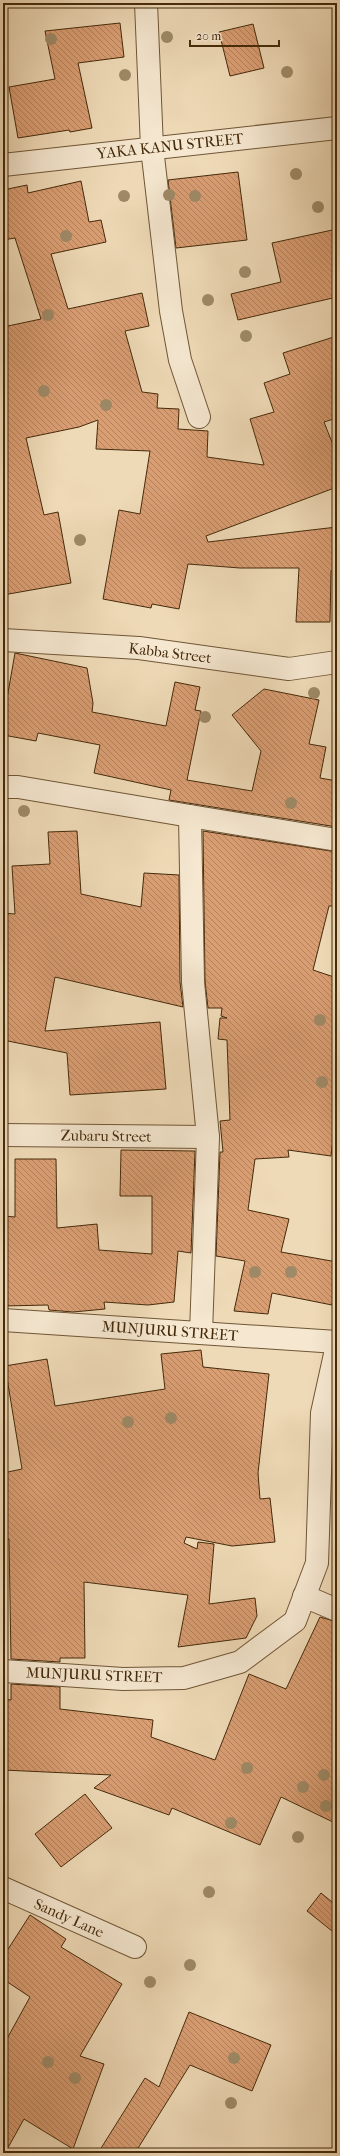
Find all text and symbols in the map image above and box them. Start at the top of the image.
scale bar [190,22,279,48]
text: 20 m [196,29,221,43]
street label: YAKA KANU STREET [95,129,245,163]
street label: Kabba Street [128,639,213,667]
street label: Zubaru Street [60,1126,152,1146]
street label: MUNJURU STREET [101,1317,240,1345]
street label: MUNJURU STREET [26,1664,163,1686]
street label: Sandy Lane [31,1895,107,1942]

